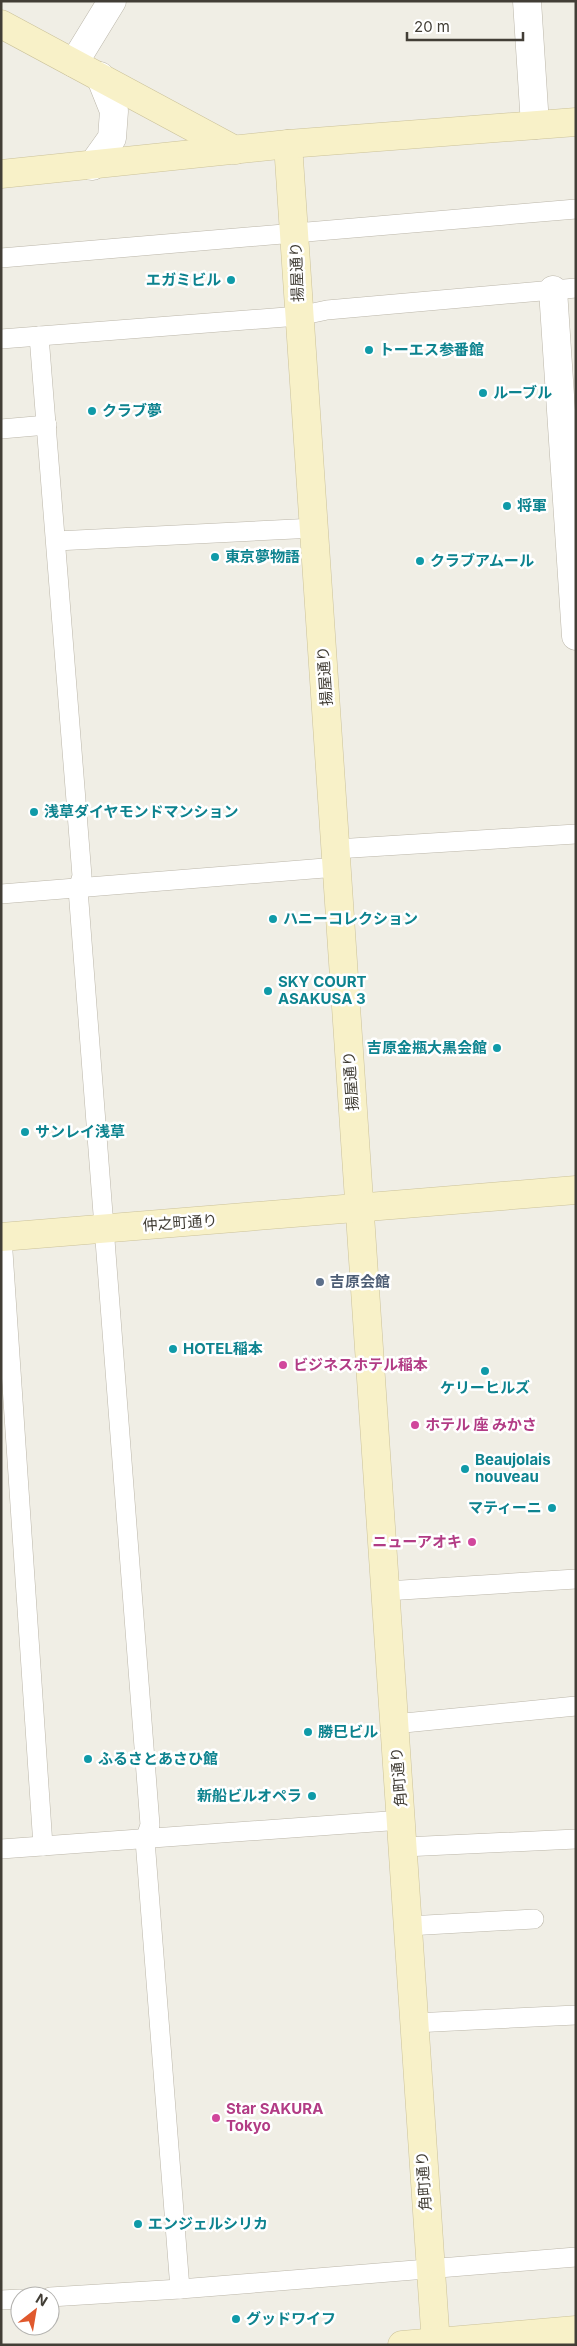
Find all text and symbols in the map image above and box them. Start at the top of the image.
scale bar [407,10,523,42]
text: 20 m [414,17,450,36]
street label: 揚屋通り [286,242,307,302]
place label: エガミビル [146,270,221,289]
marker: エガミビル [225,274,237,286]
place label: トーエス参番館 [379,340,484,359]
marker: トーエス参番館 [363,344,375,356]
place label: ルーブル [493,383,552,402]
marker: ルーブル [477,387,489,399]
place label: クラブ夢 [102,401,162,420]
marker: クラブ夢 [86,405,98,417]
place label: 将軍 [517,496,547,515]
marker: 将軍 [501,500,513,512]
place label: 東京夢物語 [225,547,300,566]
marker: 東京夢物語 [209,551,221,563]
place label: クラブアムール [430,551,534,570]
marker: クラブアムール [414,555,426,567]
street label: 揚屋通り [313,645,336,707]
place label: 浅草ダイヤモンドマンション [44,802,239,821]
marker: 浅草ダイヤモンドマンション [28,806,40,818]
place label: ハニーコレクション [283,909,418,928]
marker: ハニーコレクション [267,913,279,925]
place label: SKY COURT ASAKUSA 3 [278,972,367,1008]
marker: SKY COURT ASAKUSA 3 [262,985,274,997]
place label: 吉原金瓶大黒会館 [367,1038,487,1057]
marker: 吉原金瓶大黒会館 [491,1042,503,1054]
street label: 揚屋通り [339,1050,362,1112]
place label: サンレイ浅草 [35,1122,125,1141]
marker: サンレイ浅草 [19,1126,31,1138]
street label: 仲之町通り [142,1210,218,1235]
place label: 吉原会館 [330,1272,390,1291]
marker: 吉原会館 [314,1276,326,1288]
place label: HOTEL稲本 [183,1339,263,1358]
marker: HOTEL稲本 [167,1343,179,1355]
place label: ビジネスホテル稲本 [293,1355,428,1374]
marker: ビジネスホテル稲本 [277,1359,289,1371]
marker: ケリーヒルズ [479,1365,491,1377]
place label: ケリーヒルズ [440,1378,530,1397]
place label: ホテル 座 みかさ [425,1415,537,1434]
marker: ホテル 座 みかさ [409,1419,421,1431]
place label: Beaujolais nouveau [475,1450,551,1486]
marker: Beaujolais nouveau [459,1463,471,1475]
place label: マティーニ [468,1498,542,1517]
marker: マティーニ [546,1502,558,1514]
place label: ニューアオキ [373,1532,462,1551]
marker: ニューアオキ [466,1536,478,1548]
place label: 勝巳ビル [318,1722,378,1741]
marker: 勝巳ビル [302,1726,314,1738]
street label: 角町通り [386,1746,411,1808]
place label: ふるさとあさひ館 [98,1749,218,1768]
marker: ふるさとあさひ館 [82,1753,94,1765]
place label: 新船ビルオペラ [197,1786,302,1805]
marker: 新船ビルオペラ [306,1790,318,1802]
place label: Star SAKURA Tokyo [226,2099,323,2135]
marker: Star SAKURA Tokyo [210,2112,222,2124]
street label: 角町通り [412,2150,435,2212]
place label: エンジェルシリカ [148,2214,268,2233]
marker: エンジェルシリカ [132,2218,144,2230]
north arrow [10,2286,60,2336]
text: N [33,2289,51,2309]
place label: グッドワイフ [246,2309,336,2328]
marker: グッドワイフ [230,2313,242,2325]

